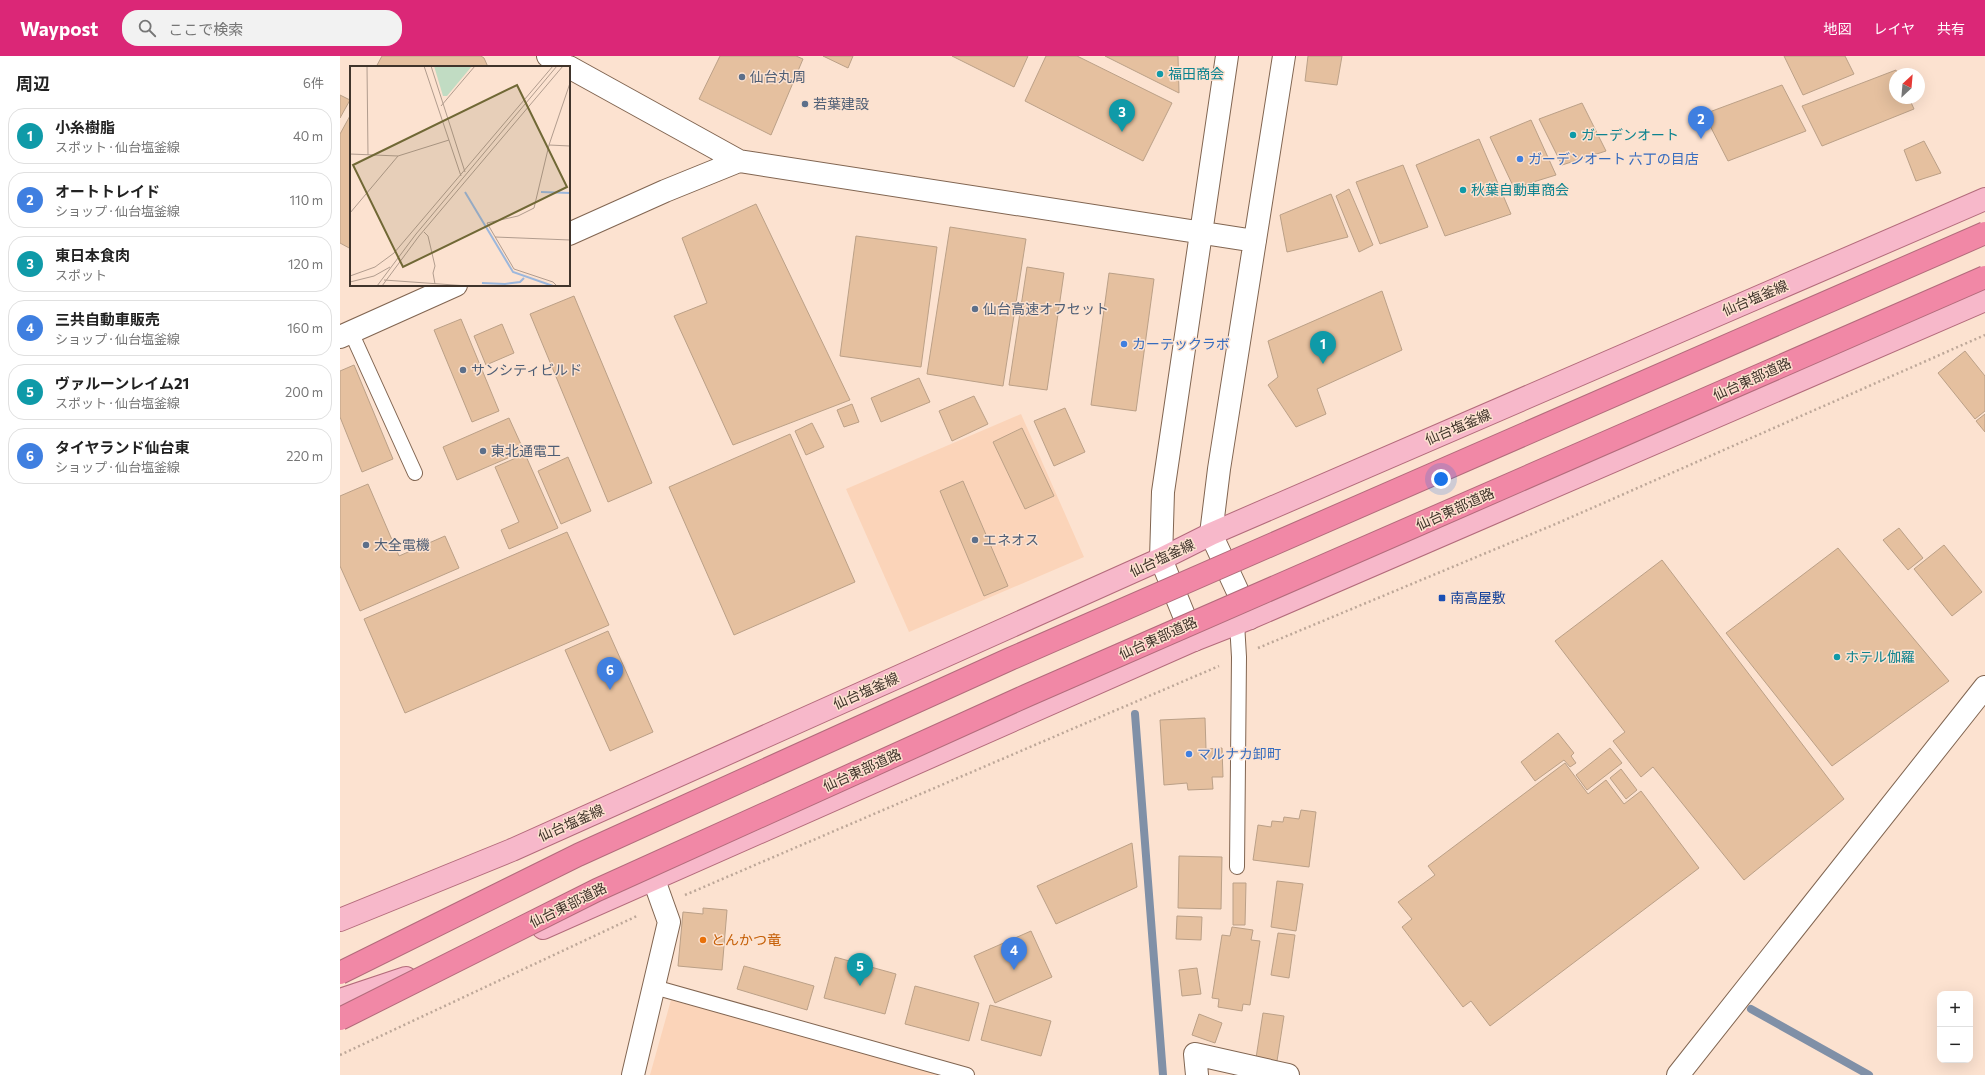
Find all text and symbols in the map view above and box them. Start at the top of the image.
search box [122,10,402,46]
text: Waypost [20,17,98,40]
icon: search [136,17,158,39]
text: ここで検索 [168,20,243,38]
text: 地図 [1823,20,1851,37]
text: レイヤ [1873,20,1915,37]
text: 共有 [1937,20,1965,37]
place label: 福田商会 [1168,65,1224,82]
inset map [350,66,570,286]
place label: 仙台丸周 [750,68,806,85]
north arrow [1889,68,1925,104]
marker: 福田商会 [1155,69,1165,79]
marker: 仙台丸周 [737,72,747,82]
text: 周辺 [16,73,50,94]
text: 6件 [303,75,324,91]
place label: 若葉建設 [813,95,869,112]
marker: 若葉建設 [800,99,810,109]
pin: 3 [1109,99,1135,132]
pin: 2 [1688,106,1714,139]
text: 小糸樹脂 [55,118,115,136]
place label: ガーデンオート [1581,126,1679,143]
text: 1 [27,128,33,144]
text: 40 m [293,128,323,144]
marker: ガーデンオート [1568,130,1578,140]
text: スポット · 仙台塩釜線 [55,139,180,155]
place label: ガーデンオート 六丁の目店 [1528,150,1699,167]
marker: ガーデンオート 六丁の目店 [1515,154,1525,164]
place label: 秋葉自動車商会 [1471,181,1569,198]
text: オートトレイド [55,182,160,200]
marker: 秋葉自動車商会 [1458,185,1468,195]
text: 2 [26,192,34,208]
text: 110 m [290,192,323,208]
text: ショップ · 仙台塩釜線 [55,203,180,219]
text: 東日本食肉 [55,246,130,264]
text: 3 [26,256,34,272]
text: 120 m [288,256,323,272]
text: スポット [55,267,107,283]
street label: 仙台塩釜線 [1719,276,1790,319]
place label: 仙台高速オフセット [983,300,1109,317]
marker: 仙台高速オフセット [970,304,980,314]
text: 三共自動車販売 [55,310,160,328]
text: 4 [26,320,34,336]
text: 160 m [287,320,323,336]
text: ショップ · 仙台塩釜線 [55,331,180,347]
pin: 1 [1310,331,1336,364]
place label: カーテックラボ [1132,335,1230,352]
marker: カーテックラボ [1119,339,1129,349]
street label: 仙台東部道路 [1710,354,1794,403]
place label: サンシティビルド [471,361,582,378]
marker: サンシティビルド [458,365,468,375]
text: ヴァルーンレイム21 [55,374,189,392]
text: 5 [26,384,34,400]
text: 200 m [285,384,323,400]
text: スポット · 仙台塩釜線 [55,395,180,411]
street label: 仙台塩釜線 [1422,405,1493,448]
text: タイヤランド仙台東 [55,438,190,456]
place label: 東北通電工 [491,442,561,459]
marker: 東北通電工 [478,446,488,456]
text: 6 [26,448,34,464]
text: 220 m [286,448,323,464]
text: ショップ · 仙台塩釜線 [55,459,180,475]
your location [1431,469,1451,489]
street label: 仙台東部道路 [1413,484,1497,533]
place label: エネオス [983,531,1039,548]
marker: エネオス [970,535,980,545]
street label: 仙台塩釜線 [1126,535,1197,580]
place label: 大全電機 [374,536,430,553]
marker: 大全電機 [361,540,371,550]
place label: 南高屋敷 [1450,589,1506,606]
marker: 南高屋敷 [1437,593,1447,603]
street label: 仙台東部道路 [1116,613,1200,662]
place label: ホテル伽羅 [1845,648,1915,665]
marker: ホテル伽羅 [1832,652,1842,662]
pin: 6 [597,657,623,690]
street label: 仙台塩釜線 [830,669,901,713]
street label: 仙台東部道路 [820,745,904,794]
place label: マルナカ卸町 [1197,745,1281,762]
marker: マルナカ卸町 [1184,749,1194,759]
street label: 仙台塩釜線 [535,801,606,845]
street label: 仙台東部道路 [526,878,609,931]
place label: とんかつ竜 [711,931,781,948]
marker: とんかつ竜 [698,935,708,945]
pin: 4 [1001,937,1027,970]
pin: 5 [847,953,873,986]
map controls [1937,991,1973,1063]
button: + [1937,991,1973,1027]
button: − [1937,1027,1973,1063]

